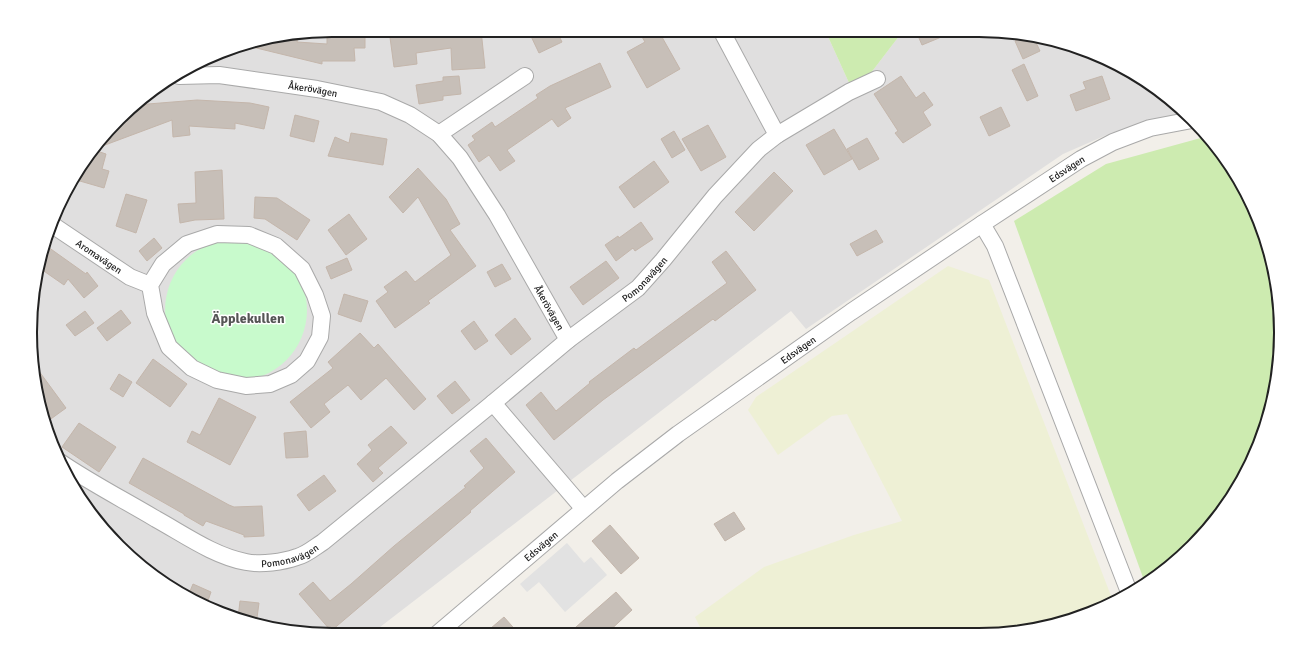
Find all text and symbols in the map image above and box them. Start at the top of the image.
street label: Åkerövägen [287,80,339,100]
street label: Edsvägen [1047,153,1087,185]
street label: Aromavägen [73,237,124,277]
street label: Pomonavägen [620,254,670,305]
street label: Åkerövägen [531,283,566,333]
district label: Äpplekullen [211,310,285,327]
street label: Edsvägen [778,334,819,367]
street label: Edsvägen [522,529,561,564]
street label: Pomonavägen [261,542,321,570]

